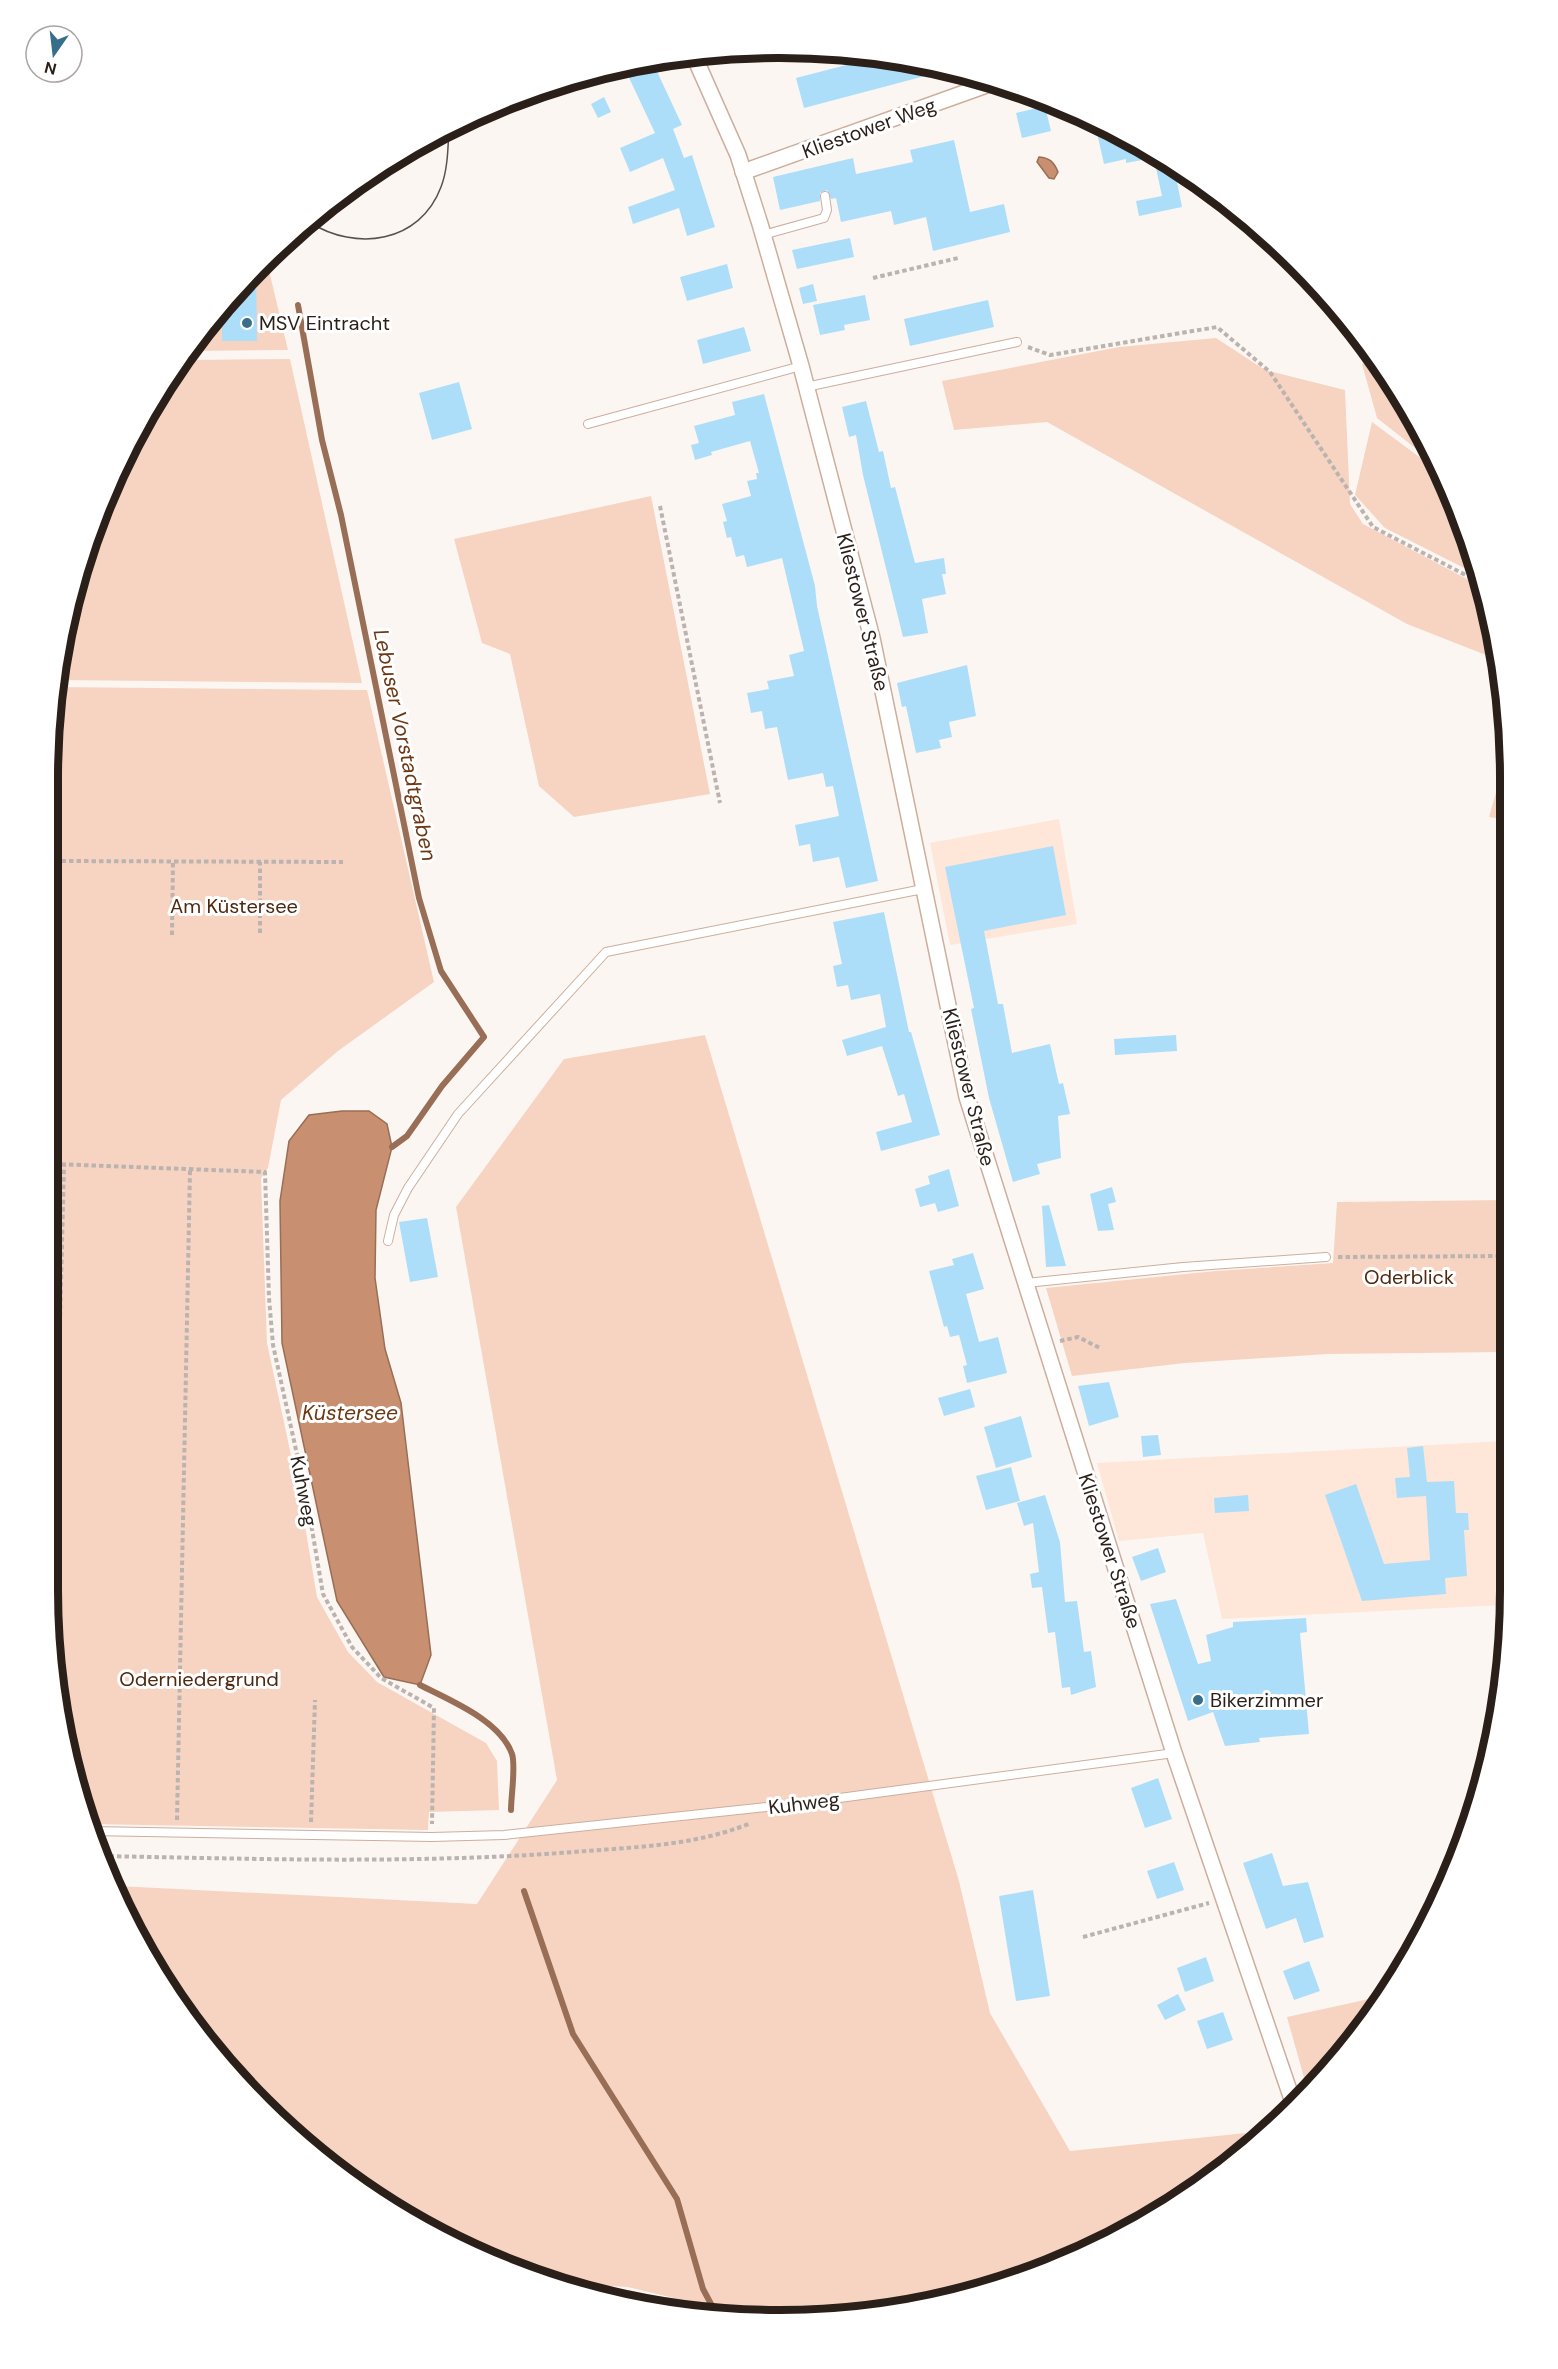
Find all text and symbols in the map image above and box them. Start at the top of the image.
north arrow [24,24,84,84]
text: N [42,56,59,80]
street label: Kliestower Weg [798,92,940,164]
place label: MSV Eintracht [259,310,390,336]
marker: MSV Eintracht [240,316,254,330]
street label: Kliestower Straße [831,530,895,694]
water label: Lebuser Vorstadtgraben [367,627,443,863]
park label: Am Küstersee [170,893,298,919]
street label: Kliestower Straße [937,1005,1001,1169]
park label: Oderblick [1364,1264,1454,1290]
water label: Küstersee [302,1399,398,1427]
street label: Kuhweg [284,1453,324,1529]
street label: Kliestower Straße [1073,1470,1147,1632]
park label: Oderniedergrund [119,1666,279,1692]
place label: Bikerzimmer [1210,1687,1323,1713]
marker: Bikerzimmer [1191,1693,1205,1707]
street label: Kuhweg [767,1786,841,1820]

